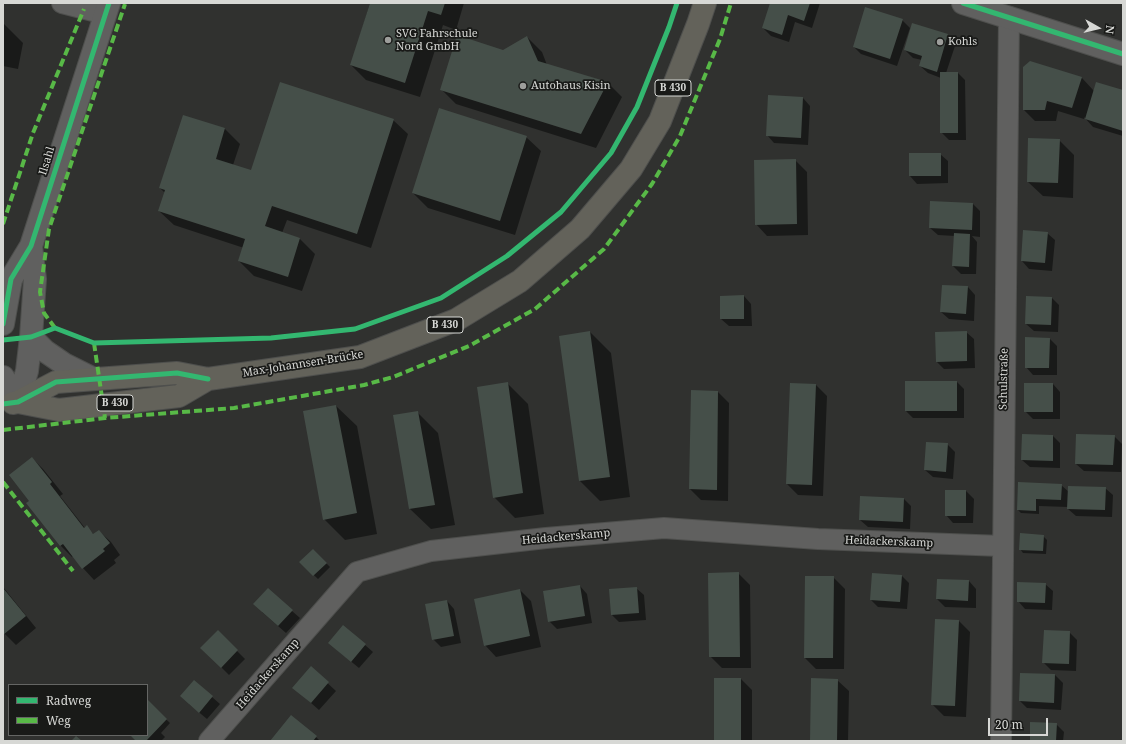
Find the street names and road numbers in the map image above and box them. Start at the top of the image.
road number: B 430 [655,80,691,96]
street label: Ilsahl [36,145,58,177]
road number: B 430 [427,317,463,333]
street label: Max-Johannsen-Brücke [242,348,364,380]
street label: Schulstraße [997,348,1011,410]
road number: B 430 [97,395,133,411]
street label: Heidackerskamp [521,527,611,547]
street label: Heidackerskamp [845,534,933,550]
street label: Heidackerskamp [234,636,302,712]

